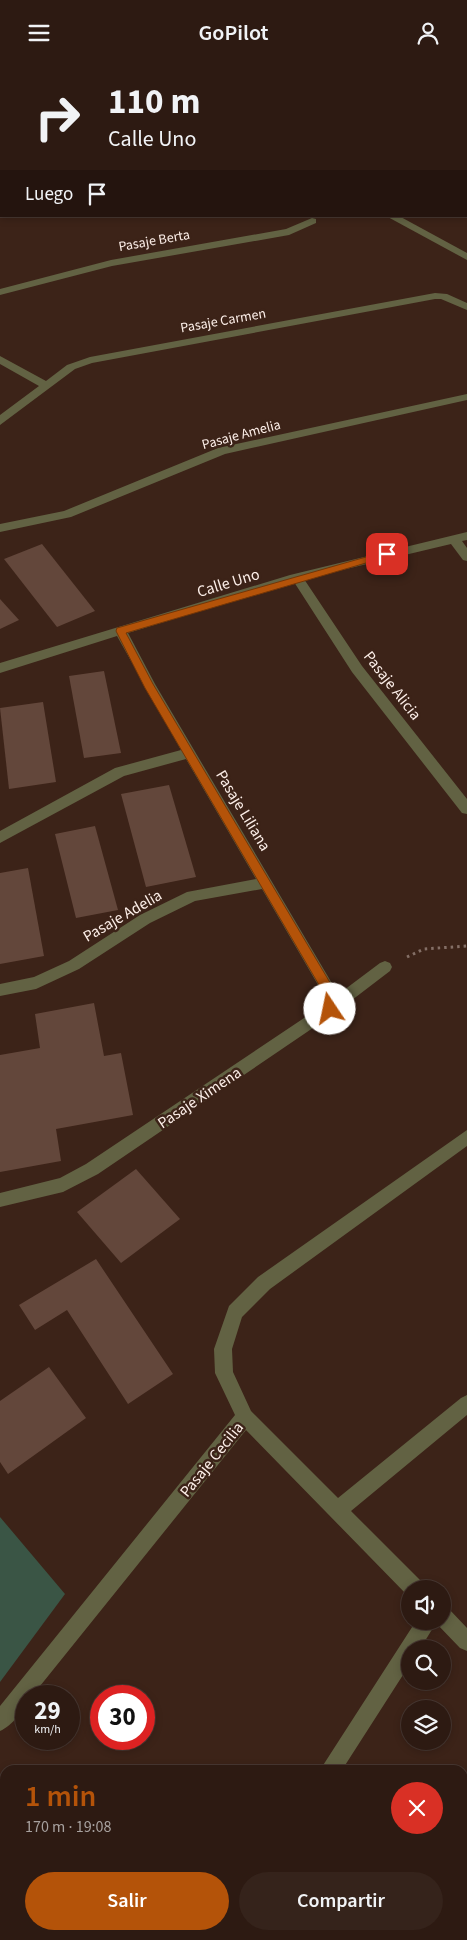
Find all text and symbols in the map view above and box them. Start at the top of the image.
text: GoPilot [199,17,268,49]
icon: menu [25,19,53,47]
icon: person [414,19,442,47]
text: 110 m [108,77,200,127]
icon: right [25,85,90,150]
text: Calle Uno [108,123,196,155]
icon: arrive [83,180,111,208]
text: Luego [25,181,73,208]
street label: Pasaje Berta [117,225,191,257]
street label: Pasaje Carmen [179,304,268,338]
street label: Pasaje Amelia [200,415,283,455]
pin [366,533,408,575]
icon: arrive [373,540,401,568]
street label: Calle Uno [194,563,262,603]
street label: Pasaje Alicia [358,646,426,725]
street label: Pasaje Liliana [210,766,276,855]
street label: Pasaje Adelia [79,884,166,947]
position arrow [303,982,355,1034]
street label: Pasaje Ximena [153,1062,246,1134]
street label: Pasaje Cecilia [175,1417,249,1502]
map controls [401,1580,451,1750]
button: sound [401,1580,451,1630]
button: search [401,1640,451,1690]
speed limit sign: 30 [90,1685,155,1750]
text: 29 [34,1693,61,1729]
button: layers [401,1700,451,1750]
text: km/h [34,1721,61,1738]
text: 1 min [25,1775,96,1818]
button: close [391,1782,443,1834]
text: 170 m · 19:08 [25,1816,112,1838]
button: Salir [25,1872,229,1930]
button: Compartir [239,1872,443,1930]

